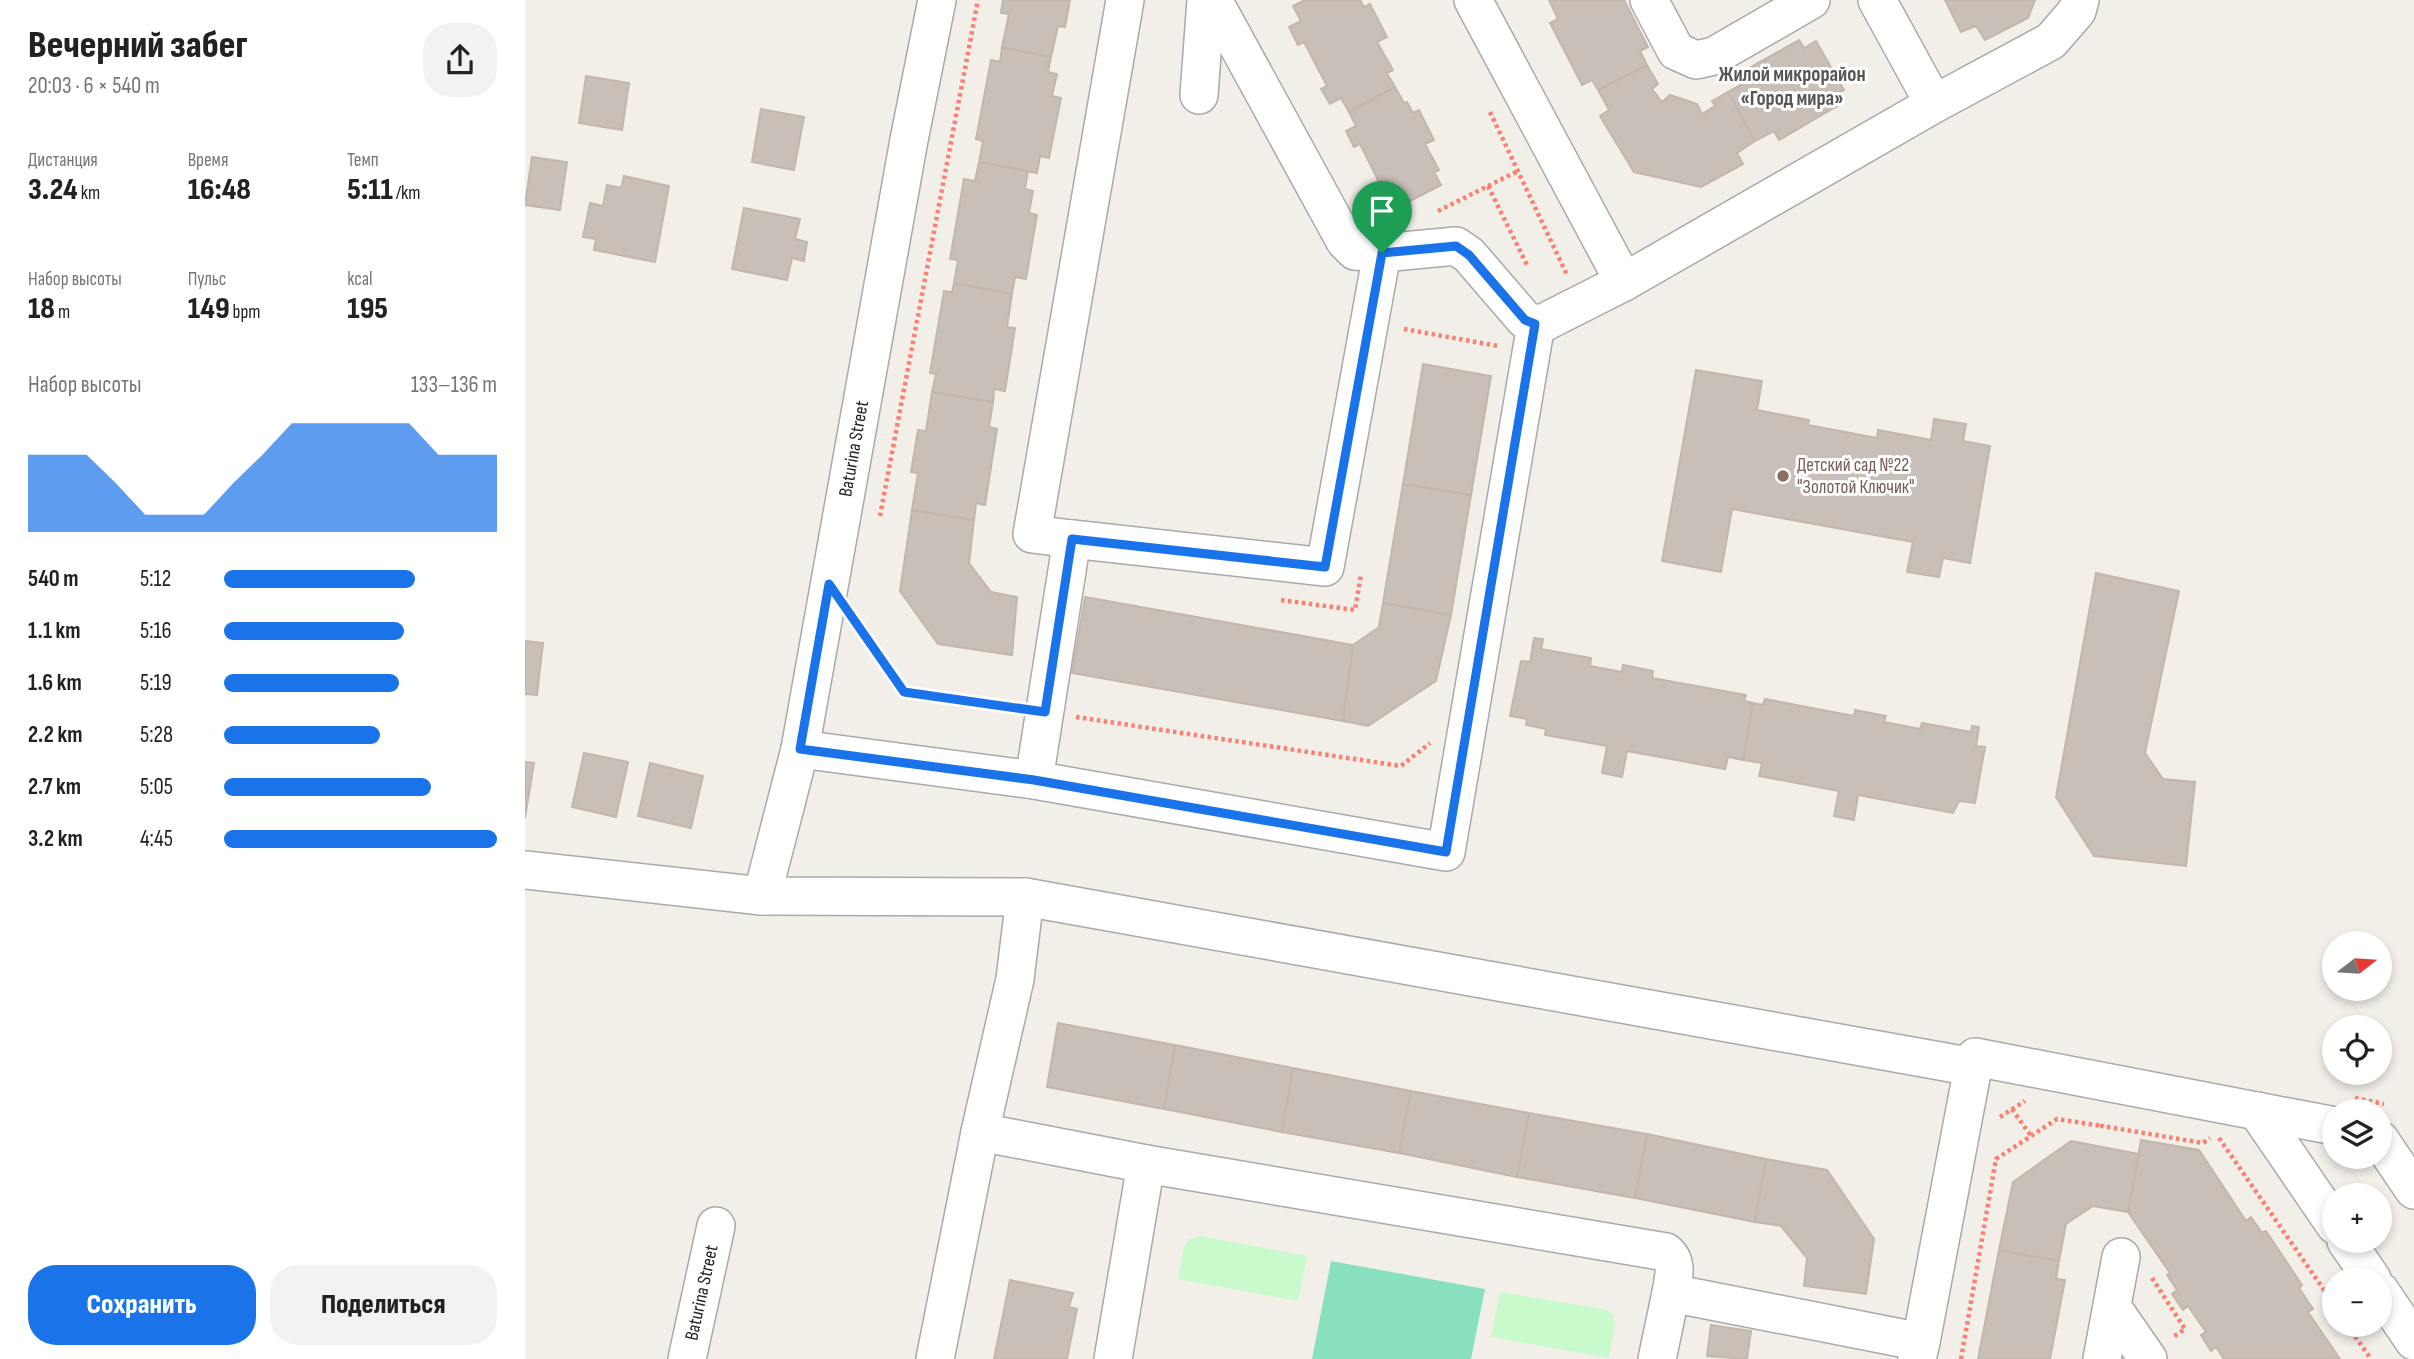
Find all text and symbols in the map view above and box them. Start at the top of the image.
text: Вечерний забег [28,23,247,68]
button: share [423,23,497,97]
district label: Жилой микрорайон «Город мира» [1718,62,1866,111]
text: 20:03 · 6 × 540 m [28,72,160,100]
text: Дистанция [28,149,98,172]
text: Время [188,149,228,172]
text: Темп [347,149,379,172]
text: 3.24 [28,172,78,208]
text: 16:48 [188,172,251,208]
text: 5:11 [347,172,393,208]
pin [1352,181,1412,253]
text: km [78,182,100,205]
text: /km [393,182,421,205]
icon: arrive [1363,192,1401,230]
text: Набор высоты [28,268,122,291]
text: Пульс [188,268,226,291]
text: kcal [347,268,372,291]
text: 18 [28,291,55,327]
text: 149 [188,291,230,327]
text: 195 [347,291,388,327]
text: m [55,301,70,324]
text: bpm [230,301,261,324]
text: Набор высоты [28,371,141,399]
text: 133–136 m [411,371,497,399]
street label: Baturina Street [834,399,874,498]
place label: Детский сад №22 "Золотой Ключик" [1797,454,1915,499]
marker: Детский сад №22 "Золотой Ключик" [1775,468,1791,484]
text: 540 m [28,565,79,593]
text: 5:12 [140,565,171,593]
text: 1.1 km [28,617,81,645]
text: 5:16 [140,617,172,645]
text: 1.6 km [28,669,82,697]
text: 5:19 [140,669,172,697]
text: 2.2 km [28,721,82,749]
text: 5:28 [140,721,173,749]
text: 2.7 km [28,773,81,801]
text: 5:05 [140,773,173,801]
text: 3.2 km [28,825,83,853]
text: 4:45 [140,825,173,853]
north arrow [2322,931,2392,1001]
map controls [2322,931,2392,1337]
button: locate [2322,1015,2392,1085]
button: layers [2322,1099,2392,1169]
button: + [2322,1183,2392,1253]
street label: Baturina Street [680,1242,723,1343]
button: Сохранить [28,1265,256,1345]
button: Поделиться [270,1265,497,1345]
button: − [2322,1267,2392,1337]

